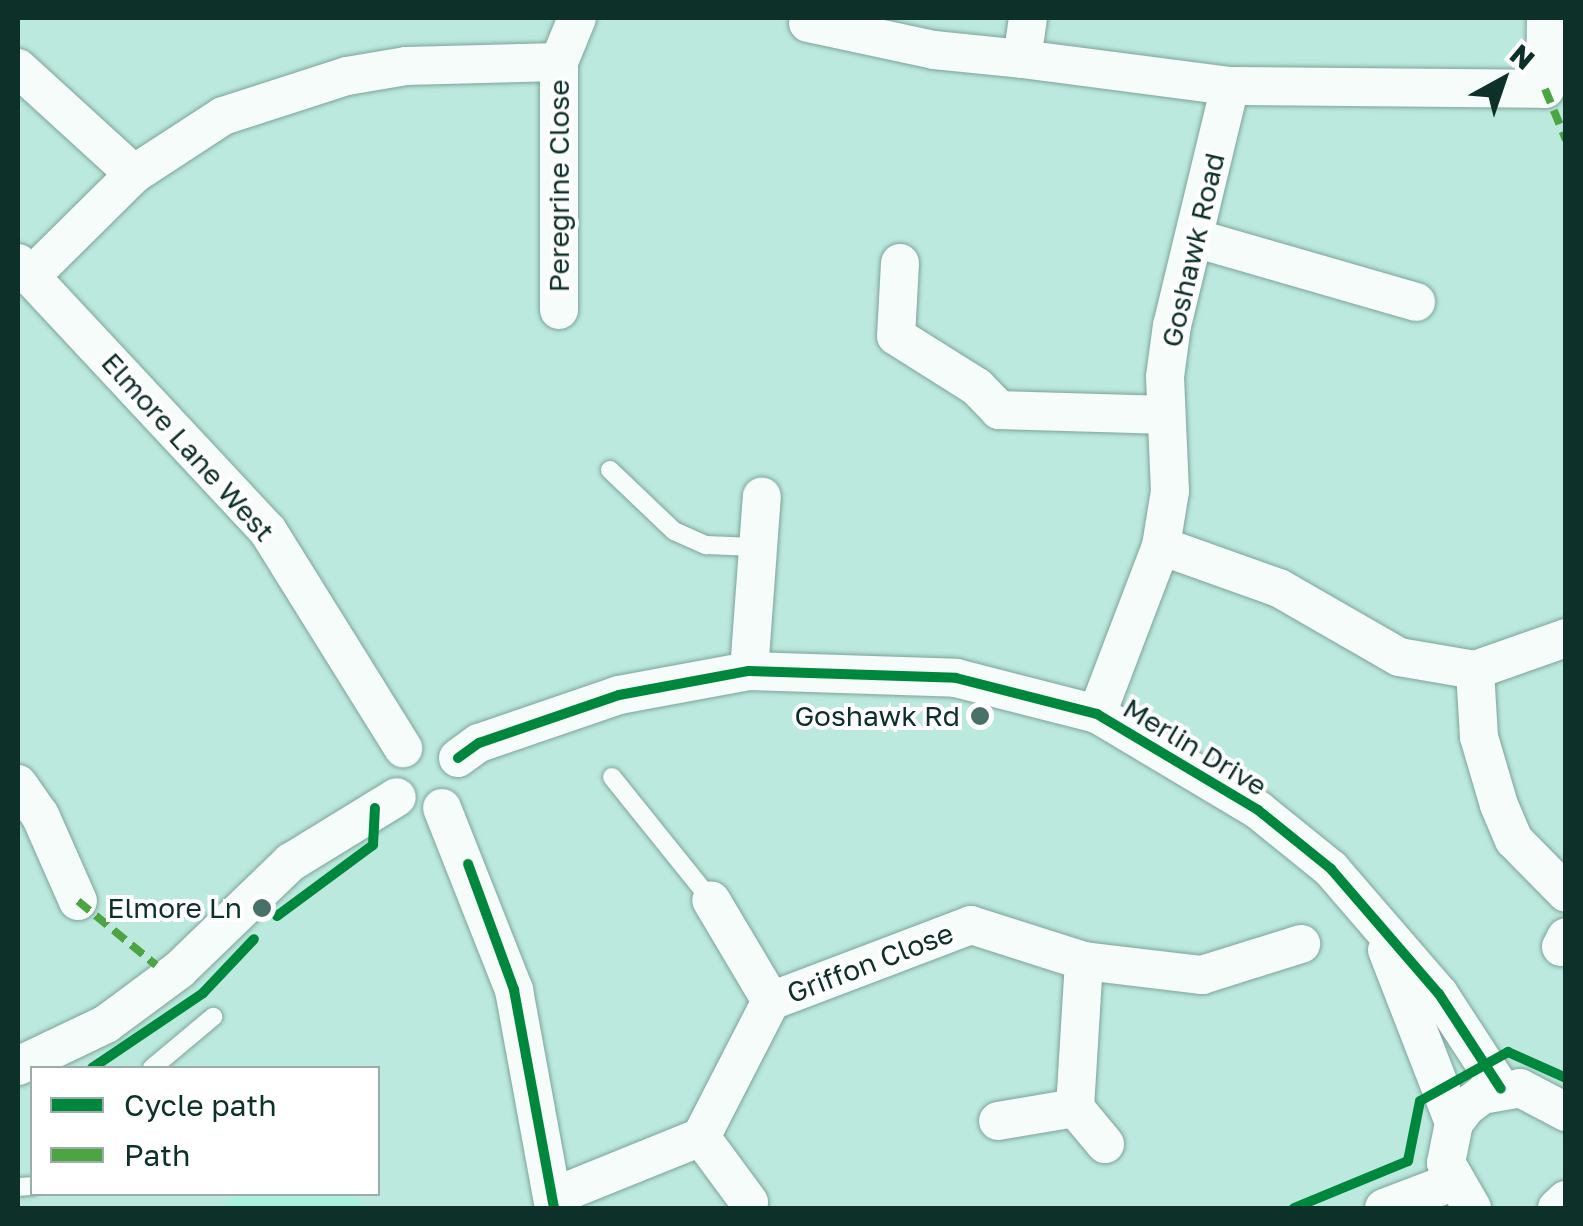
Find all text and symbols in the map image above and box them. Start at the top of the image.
north arrow [1453,30,1553,130]
text: N [1504,37,1541,76]
street label: Peregrine Close [542,80,576,292]
street label: Goshawk Road [1154,150,1232,350]
street label: Elmore Lane West [95,346,281,548]
street label: Merlin Drive [1117,691,1273,803]
place label: Goshawk Rd [794,699,960,733]
marker: Goshawk Rd [969,705,991,727]
place label: Elmore Ln [107,891,242,925]
marker: Elmore Ln [251,897,273,919]
street label: Griffon Close [782,916,958,1010]
legend [30,1066,380,1196]
text: Cycle path [124,1087,277,1123]
text: Path [124,1137,190,1173]

